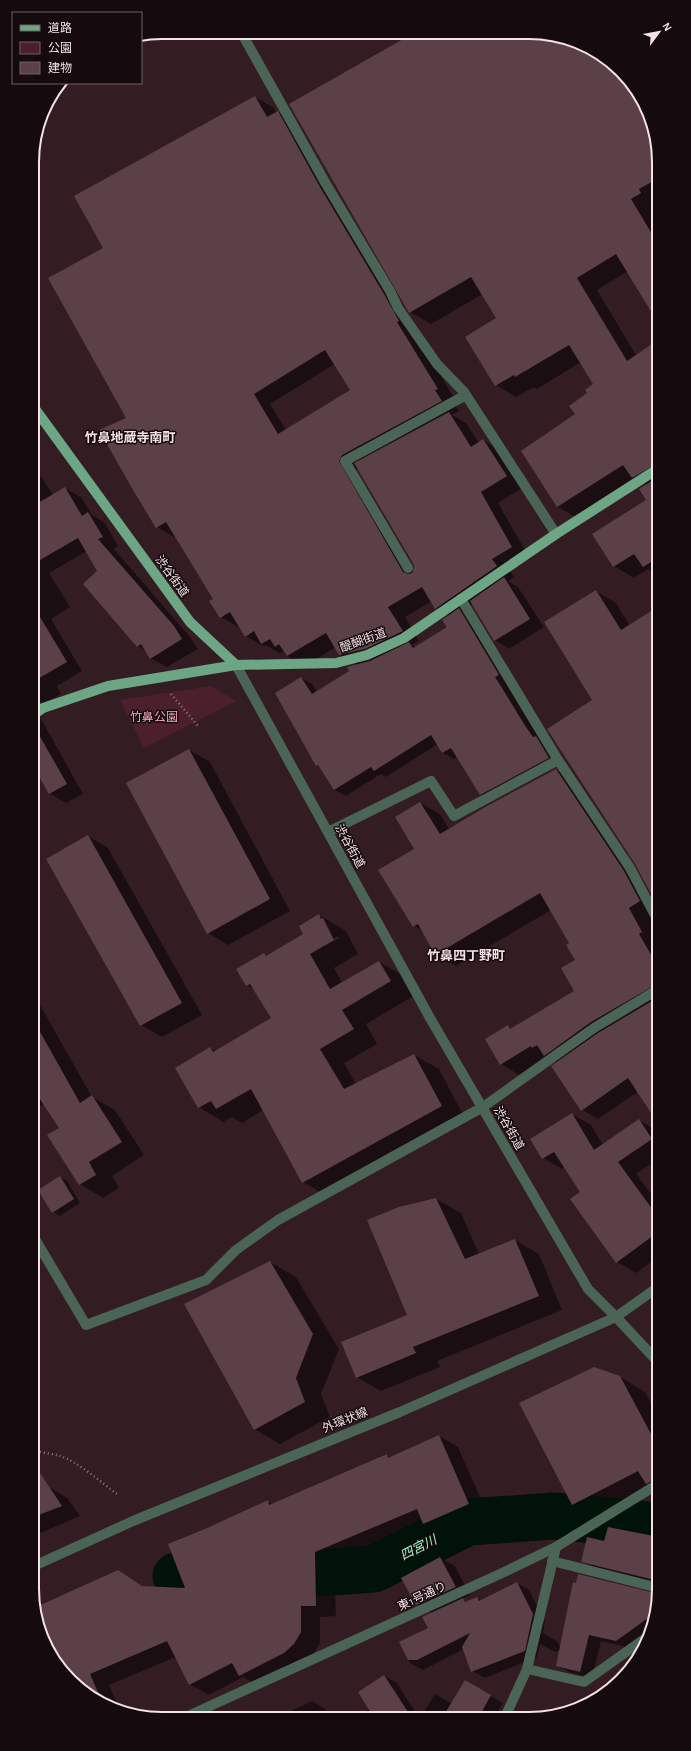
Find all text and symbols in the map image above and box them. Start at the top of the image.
legend [12,12,142,84]
north arrow [639,12,679,52]
text: 道路 [48,21,72,34]
text: N [660,21,674,33]
text: 公園 [48,42,72,54]
text: 建物 [48,61,72,74]
district label: 竹鼻地蔵寺南町 [84,430,176,445]
street label: 渋谷街道 [153,552,192,599]
street label: 醍醐街道 [338,625,388,654]
park label: 竹鼻公園 [130,710,178,723]
street label: 渋谷街道 [333,822,368,870]
district label: 竹鼻四丁野町 [427,948,505,963]
street label: 渋谷街道 [492,1104,527,1152]
street label: 外環状線 [320,1405,370,1435]
water label: 四宮川 [398,1532,441,1563]
street label: 東1号通り [395,1579,448,1612]

